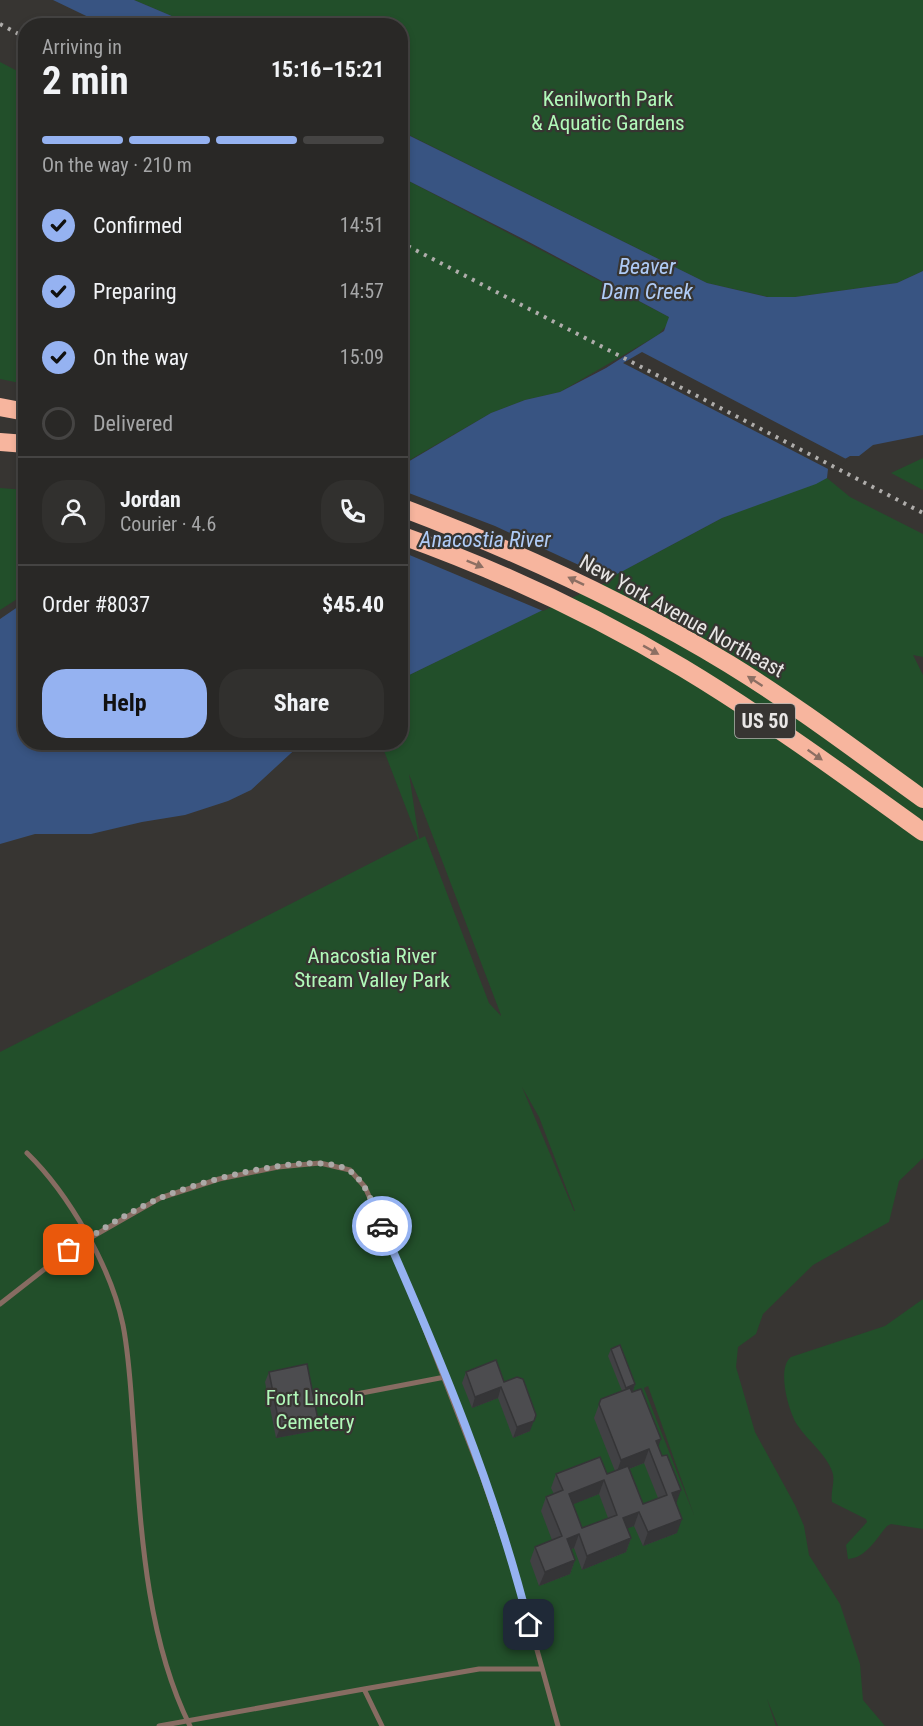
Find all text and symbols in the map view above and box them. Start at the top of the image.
text: Arriving in [42,35,122,59]
text: 15:16–15:21 [271,57,384,82]
text: 2 min [42,58,129,104]
park label: Kenilworth Park & Aquatic Gardens [531,87,685,135]
text: On the way · 210 m [42,153,192,177]
icon: check [42,209,75,242]
text: Confirmed [93,213,182,238]
text: 14:51 [340,213,384,237]
water label: Beaver Dam Creek [601,254,693,304]
icon: check [42,275,75,308]
text: Preparing [93,279,177,304]
text: 14:57 [340,279,384,303]
icon: check [42,341,75,374]
text: On the way [93,345,188,370]
text: 15:09 [340,345,384,369]
text: Delivered [93,411,173,436]
button: person [42,480,105,543]
button: phone [321,480,384,543]
text: Jordan [120,487,181,512]
text: Courier · 4.6 [120,512,216,536]
water label: Anacostia River [418,527,551,552]
street label: New York Avenue Northeast [575,550,789,682]
one-way arrow [466,559,484,569]
one-way arrow [567,576,584,586]
text: Order #8037 [42,592,150,617]
text: $45.40 [322,592,384,617]
one-way arrow [643,645,660,655]
button: Help [42,669,207,738]
button: Share [219,669,384,738]
one-way arrow [747,676,763,687]
road number: US 50 [735,704,795,738]
one-way arrow [807,749,823,761]
park label: Anacostia River Stream Valley Park [294,944,450,992]
courier [352,1196,412,1256]
icon: car [366,1210,399,1243]
pin [43,1224,94,1275]
icon: bag [52,1233,85,1266]
park label: Fort Lincoln Cemetery [266,1386,364,1434]
pin [503,1599,554,1650]
icon: home [512,1608,545,1641]

